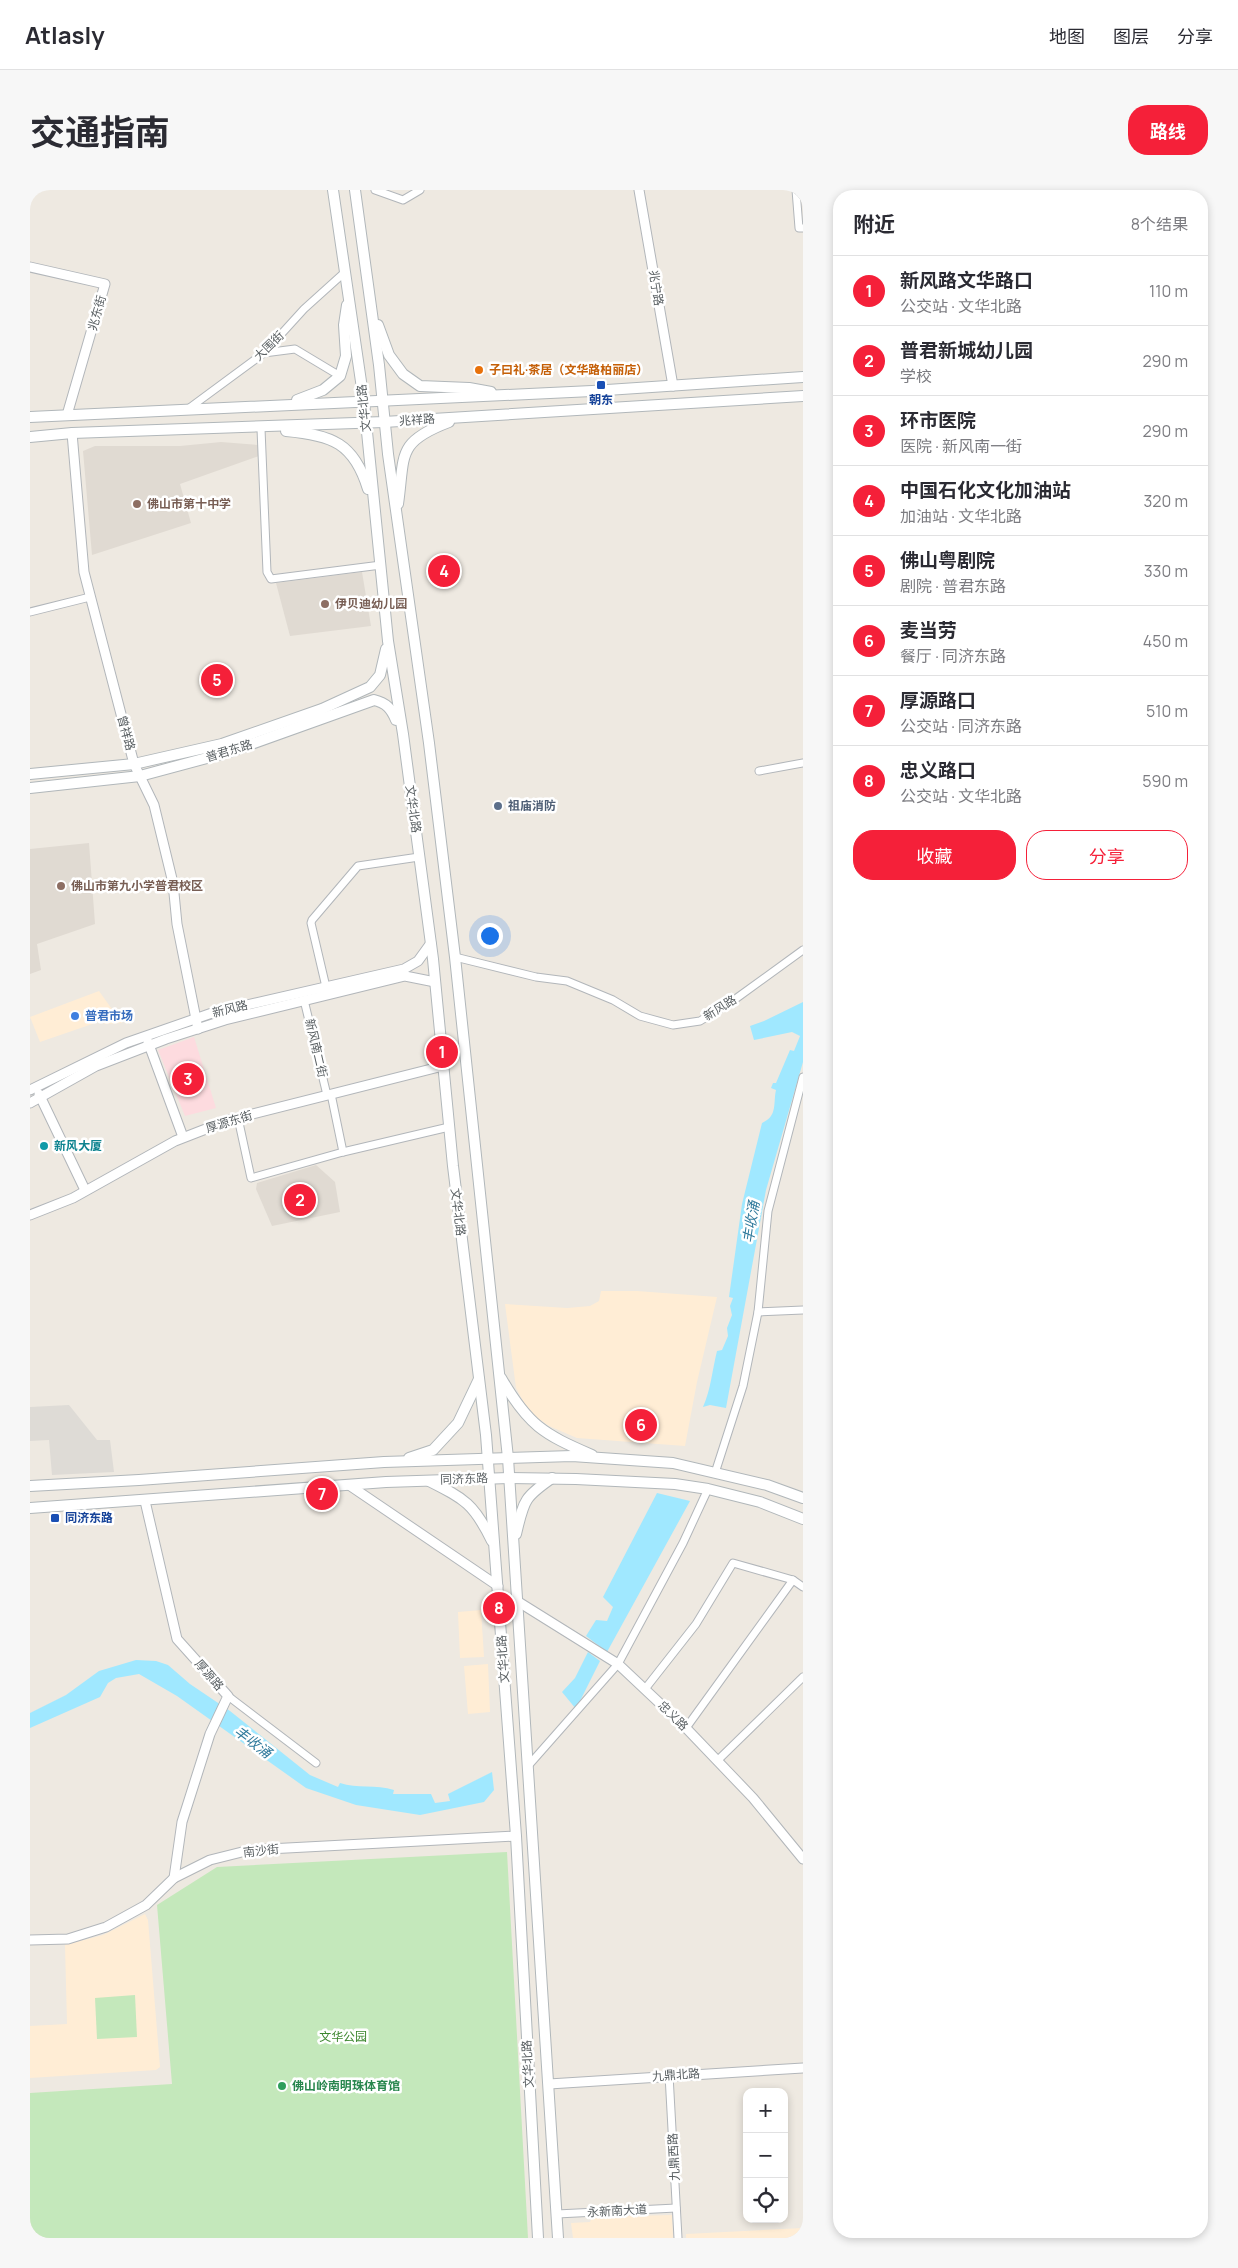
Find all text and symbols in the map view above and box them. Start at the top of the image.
text: Atlasly [25,18,105,51]
text: 地图 [1049,24,1085,48]
text: 图层 [1113,24,1149,48]
text: 分享 [1177,24,1213,48]
button: 路线 [1128,105,1208,155]
text: 交通指南 [30,108,170,156]
text: 附近 [853,210,895,238]
text: 8个结果 [1131,213,1188,235]
text: 新风路文华路口 [900,267,1033,293]
street label: 兆宁路 [645,269,668,307]
text: 1 [865,280,873,302]
text: 110 m [1149,280,1188,302]
street label: 兆东街 [83,293,110,333]
text: 公交站 · 文华北路 [900,295,1022,317]
street label: 大围街 [250,327,288,364]
text: 普君新城幼儿园 [900,337,1033,363]
text: 2 [864,350,874,372]
text: 290 m [1142,350,1188,372]
place label: 子曰礼·茶居（文华路柏丽店） [489,361,648,378]
marker: 子曰礼·茶居（文华路柏丽店） [473,364,485,376]
text: 学校 [900,365,932,387]
marker: 朝东 [595,379,607,391]
street label: 文华北路 [353,383,374,433]
place label: 朝东 [589,391,613,408]
text: 环市医院 [900,407,976,433]
street label: 兆祥路 [398,410,436,429]
text: 3 [864,420,874,442]
text: 290 m [1142,420,1188,442]
text: 医院 · 新风南一街 [900,435,1022,457]
text: 中国石化文化加油站 [900,477,1071,503]
text: 4 [864,490,874,512]
text: 320 m [1144,490,1188,512]
place label: 佛山市第十中学 [147,495,231,512]
marker: 佛山市第十中学 [131,498,143,510]
text: 加油站 · 文华北路 [900,505,1022,527]
text: 佛山粤剧院 [900,547,995,573]
pin: 4 [428,552,460,590]
text: 5 [864,560,874,582]
text: 330 m [1144,560,1188,582]
text: 剧院 · 普君东路 [900,575,1006,597]
place label: 伊贝迪幼儿园 [335,595,407,612]
marker: 伊贝迪幼儿园 [319,598,331,610]
text: 麦当劳 [900,617,957,643]
text: 6 [864,630,874,652]
text: 450 m [1143,630,1188,652]
text: 餐厅 · 同济东路 [900,645,1006,667]
pin: 5 [201,661,233,699]
text: 厚源路口 [900,687,976,713]
text: 7 [865,700,873,722]
text: 510 m [1146,700,1188,722]
street label: 曾祥路 [114,713,139,752]
text: 公交站 · 同济东路 [900,715,1022,737]
street label: 普君东路 [203,735,254,766]
text: 忠义路口 [900,757,976,783]
text: 8 [864,770,874,792]
text: 590 m [1142,770,1188,792]
street label: 文华北路 [402,784,425,834]
text: 公交站 · 文华北路 [900,785,1022,807]
place label: 祖庙消防 [508,797,556,814]
marker: 祖庙消防 [492,800,504,812]
button: 收藏 [853,830,1016,880]
button: 分享 [1026,830,1188,880]
place label: 佛山市第九小学普君校区 [71,877,203,894]
marker: 佛山市第九小学普君校区 [55,880,67,892]
your location [477,923,503,949]
street label: 新风路 [700,991,740,1024]
street label: 新风路 [210,996,249,1021]
place label: 普君市场 [85,1007,133,1024]
marker: 普君市场 [69,1010,81,1022]
street label: 新风南二街 [301,1017,332,1079]
pin: 1 [426,1033,458,1071]
pin: 3 [172,1060,204,1098]
street label: 厚源东街 [203,1106,254,1137]
place label: 新风大厦 [54,1137,102,1154]
marker: 新风大厦 [38,1140,50,1152]
pin: 2 [284,1181,316,1219]
street label: 文华北路 [447,1187,470,1237]
water label: 丰收涌 [738,1198,763,1244]
pin: 6 [625,1406,657,1444]
street label: 同济东路 [440,1469,488,1488]
pin: 7 [306,1475,338,1513]
place label: 同济东路 [65,1509,113,1526]
marker: 同济东路 [49,1512,61,1524]
pin: 8 [483,1589,515,1627]
street label: 文华北路 [492,1634,513,1684]
street label: 厚源路 [191,1656,228,1694]
street label: 忠义路 [654,1697,692,1734]
water label: 丰收涌 [231,1721,277,1763]
street label: 南沙街 [242,1840,280,1861]
park label: 文华公园 [319,2028,367,2045]
street label: 文华北路 [518,2040,537,2088]
street label: 九鼎北路 [651,2064,701,2085]
place label: 佛山岭南明珠体育馆 [292,2077,400,2094]
marker: 佛山岭南明珠体育馆 [276,2080,288,2092]
map controls [743,2088,788,2223]
button: + [743,2088,788,2133]
street label: 九鼎西路 [664,2133,683,2181]
button: − [743,2133,788,2178]
button: locate [743,2178,788,2223]
street label: 永新南大道 [587,2200,647,2221]

